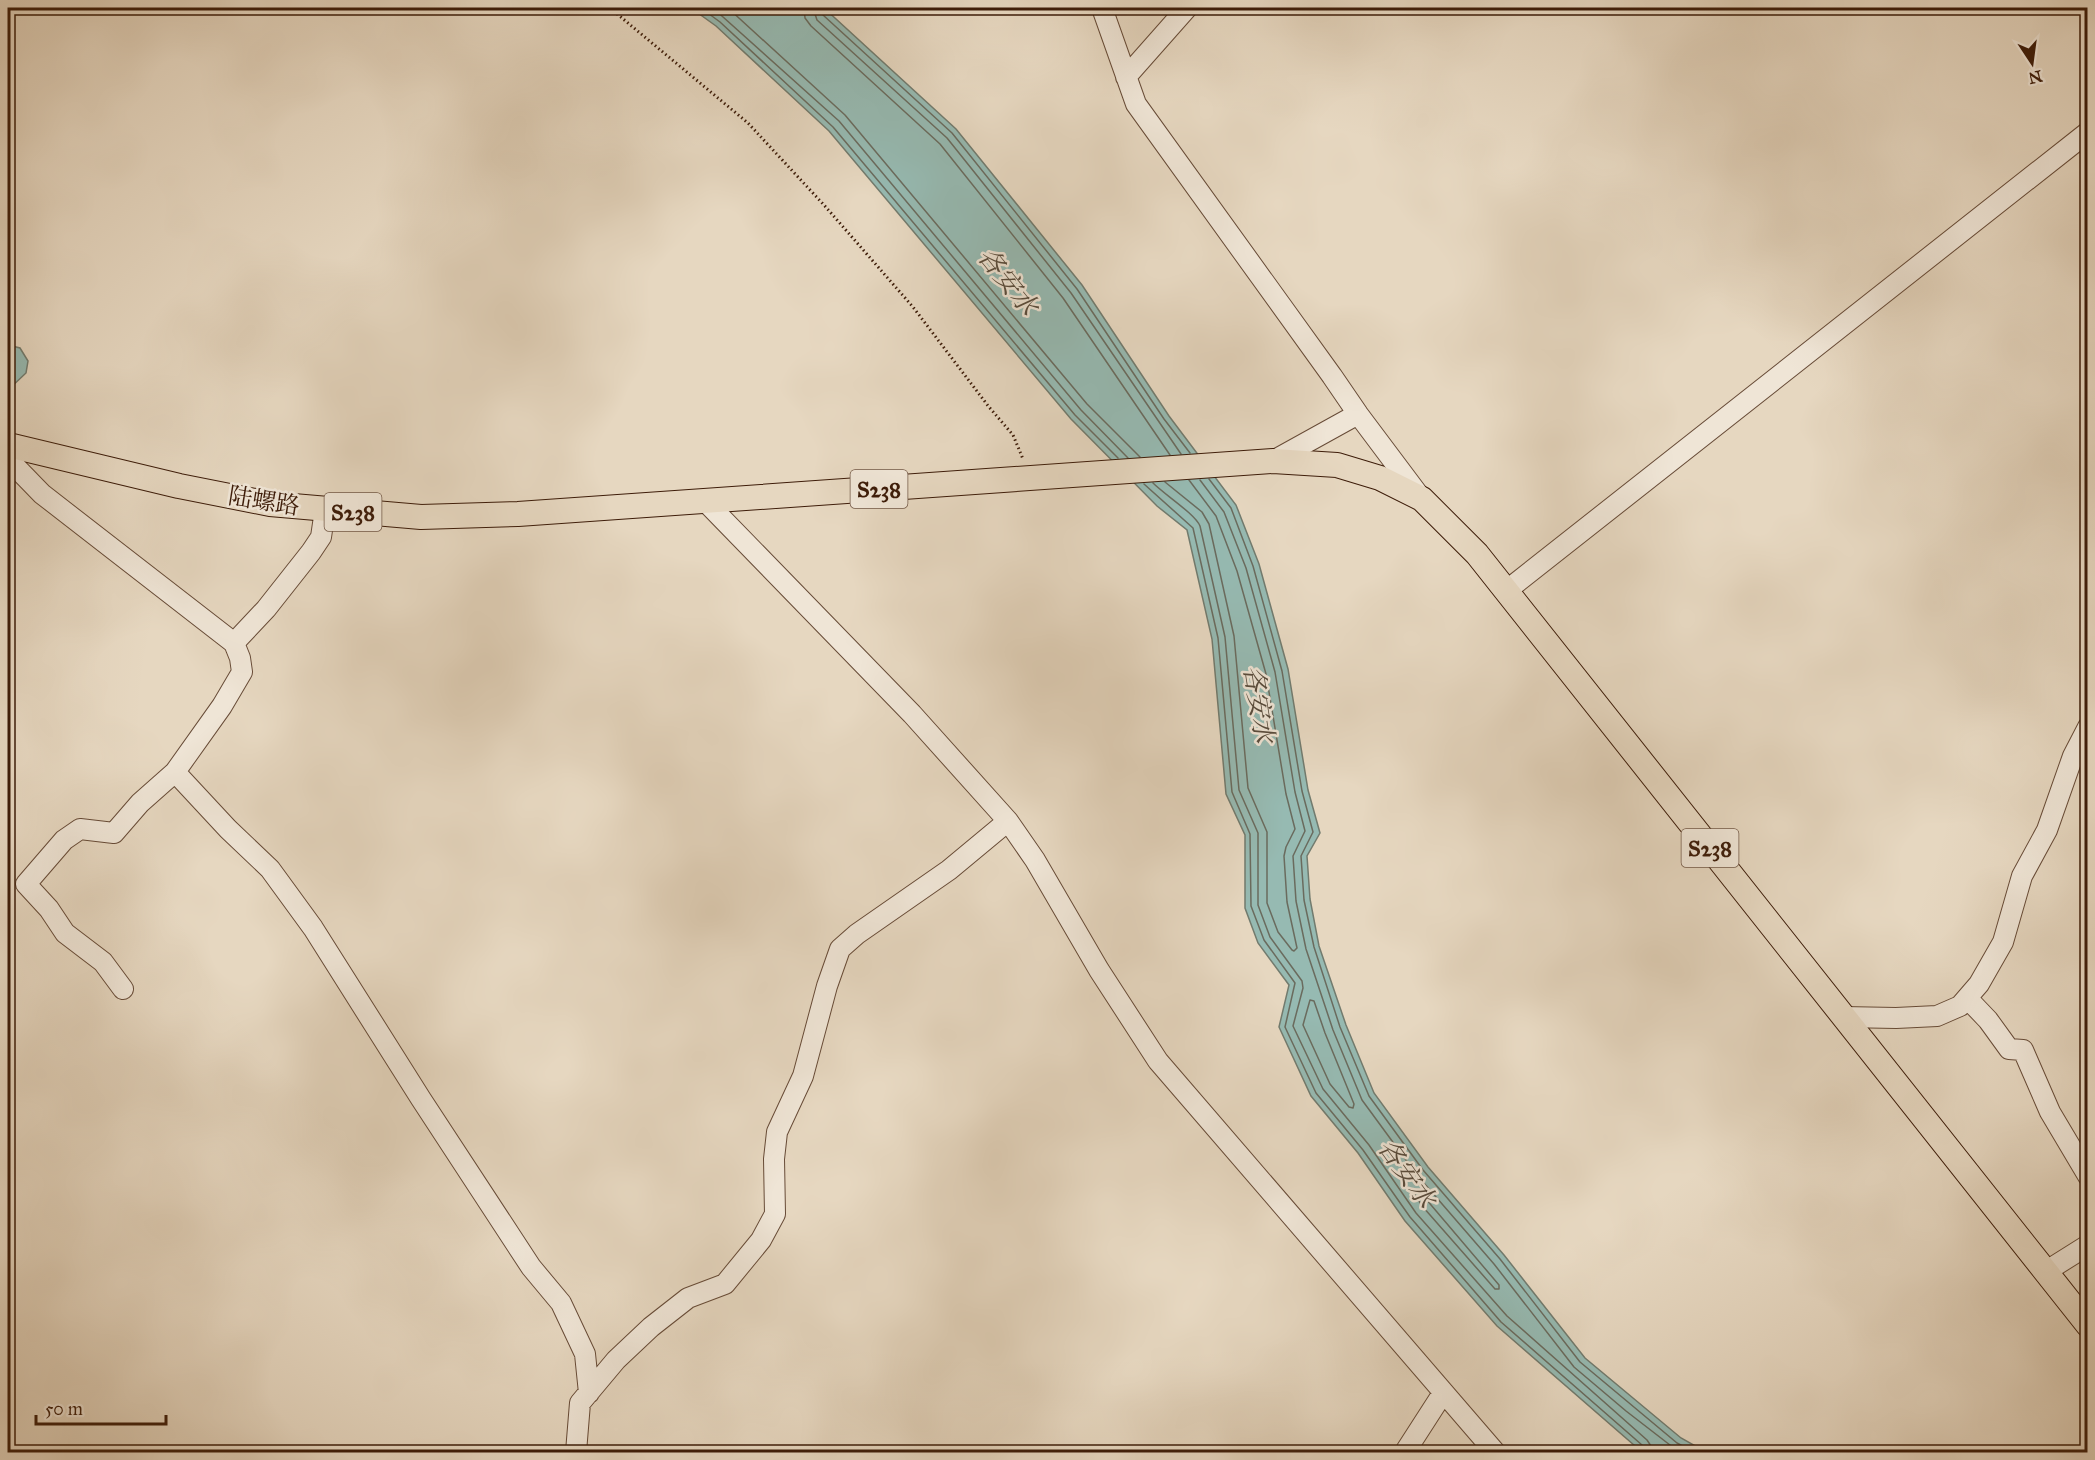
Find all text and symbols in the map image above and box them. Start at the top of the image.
north arrow [2002,33,2062,93]
text: N [2026,66,2044,88]
water label: 各安水 [971,241,1047,324]
road number: S238 [850,470,908,508]
street label: 陆螺路 [226,481,302,521]
road number: S238 [324,493,382,531]
water label: 各安水 [1237,663,1281,748]
road number: S238 [1682,829,1738,867]
water label: 各安水 [1371,1132,1445,1216]
scale bar [36,1388,166,1426]
text: 50 m [45,1398,83,1420]

